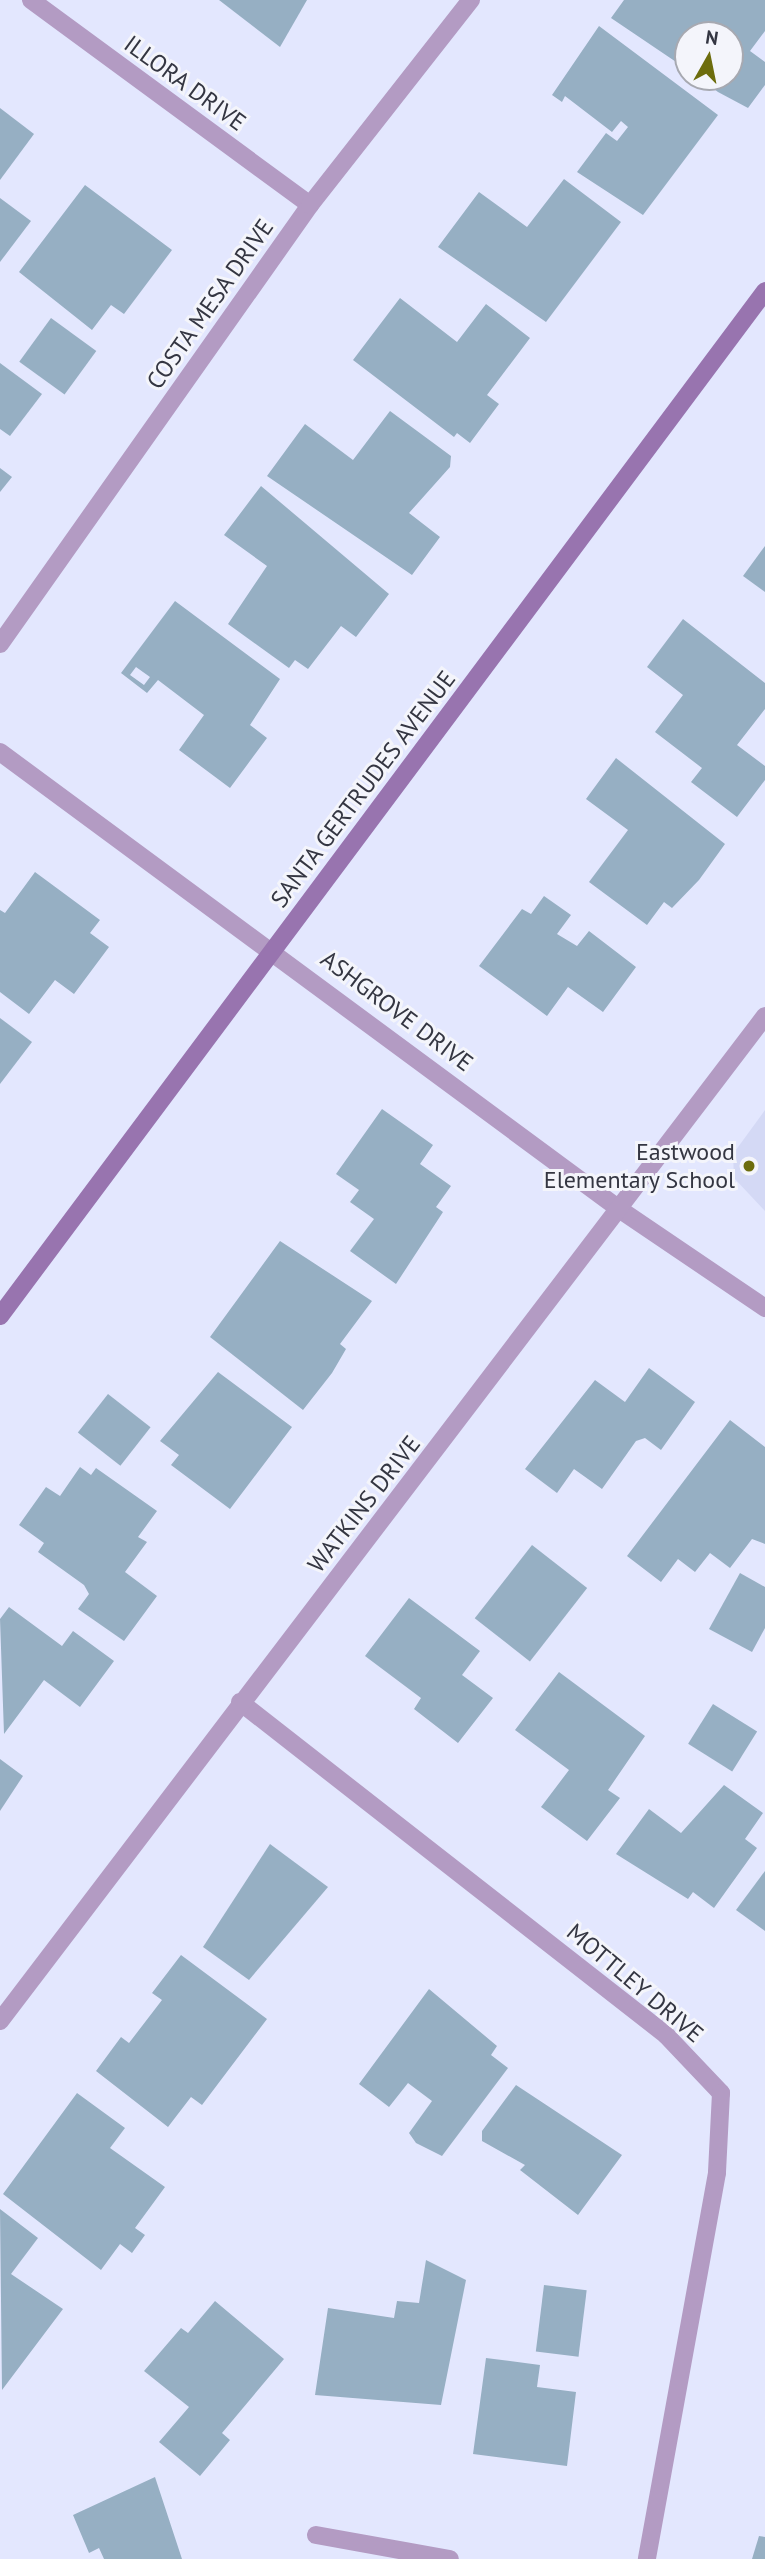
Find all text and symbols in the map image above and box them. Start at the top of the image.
north arrow [674,21,744,91]
text: N [704,24,720,50]
street label: ILLORA DRIVE [118,29,252,137]
street label: COSTA MESA DRIVE [140,213,280,395]
street label: SANTA GERTRUDES AVENUE [264,664,462,914]
street label: ASHGROVE DRIVE [315,944,479,1078]
place label: Eastwood Elementary School [543,1138,735,1194]
marker: Eastwood Elementary School [741,1158,757,1174]
street label: WATKINS DRIVE [302,1430,426,1578]
street label: MOTTLEY DRIVE [561,1917,709,2049]

